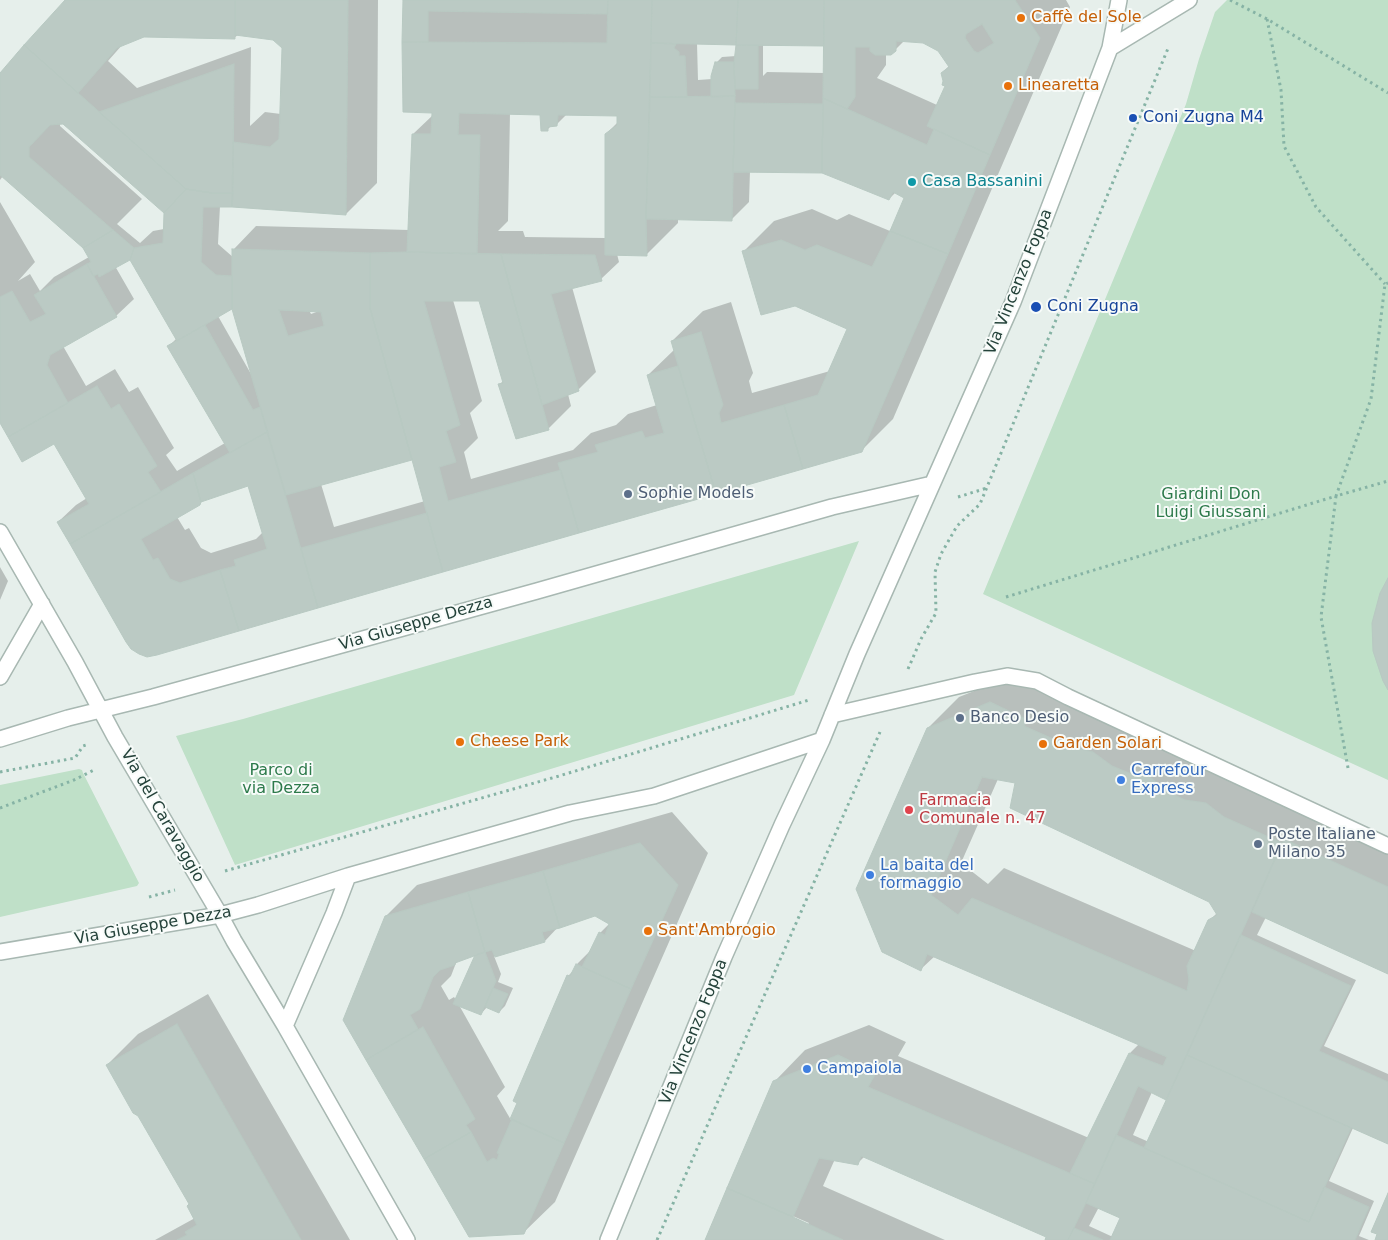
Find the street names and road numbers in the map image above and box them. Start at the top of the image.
street label: Via Vincenzo Foppa [981,206,1057,358]
street label: Via Giuseppe Dezza [337,593,495,655]
street label: Via del Caravaggio [116,746,208,886]
street label: Via Giuseppe Dezza [73,903,233,949]
street label: Via Vincenzo Foppa [656,956,732,1108]

